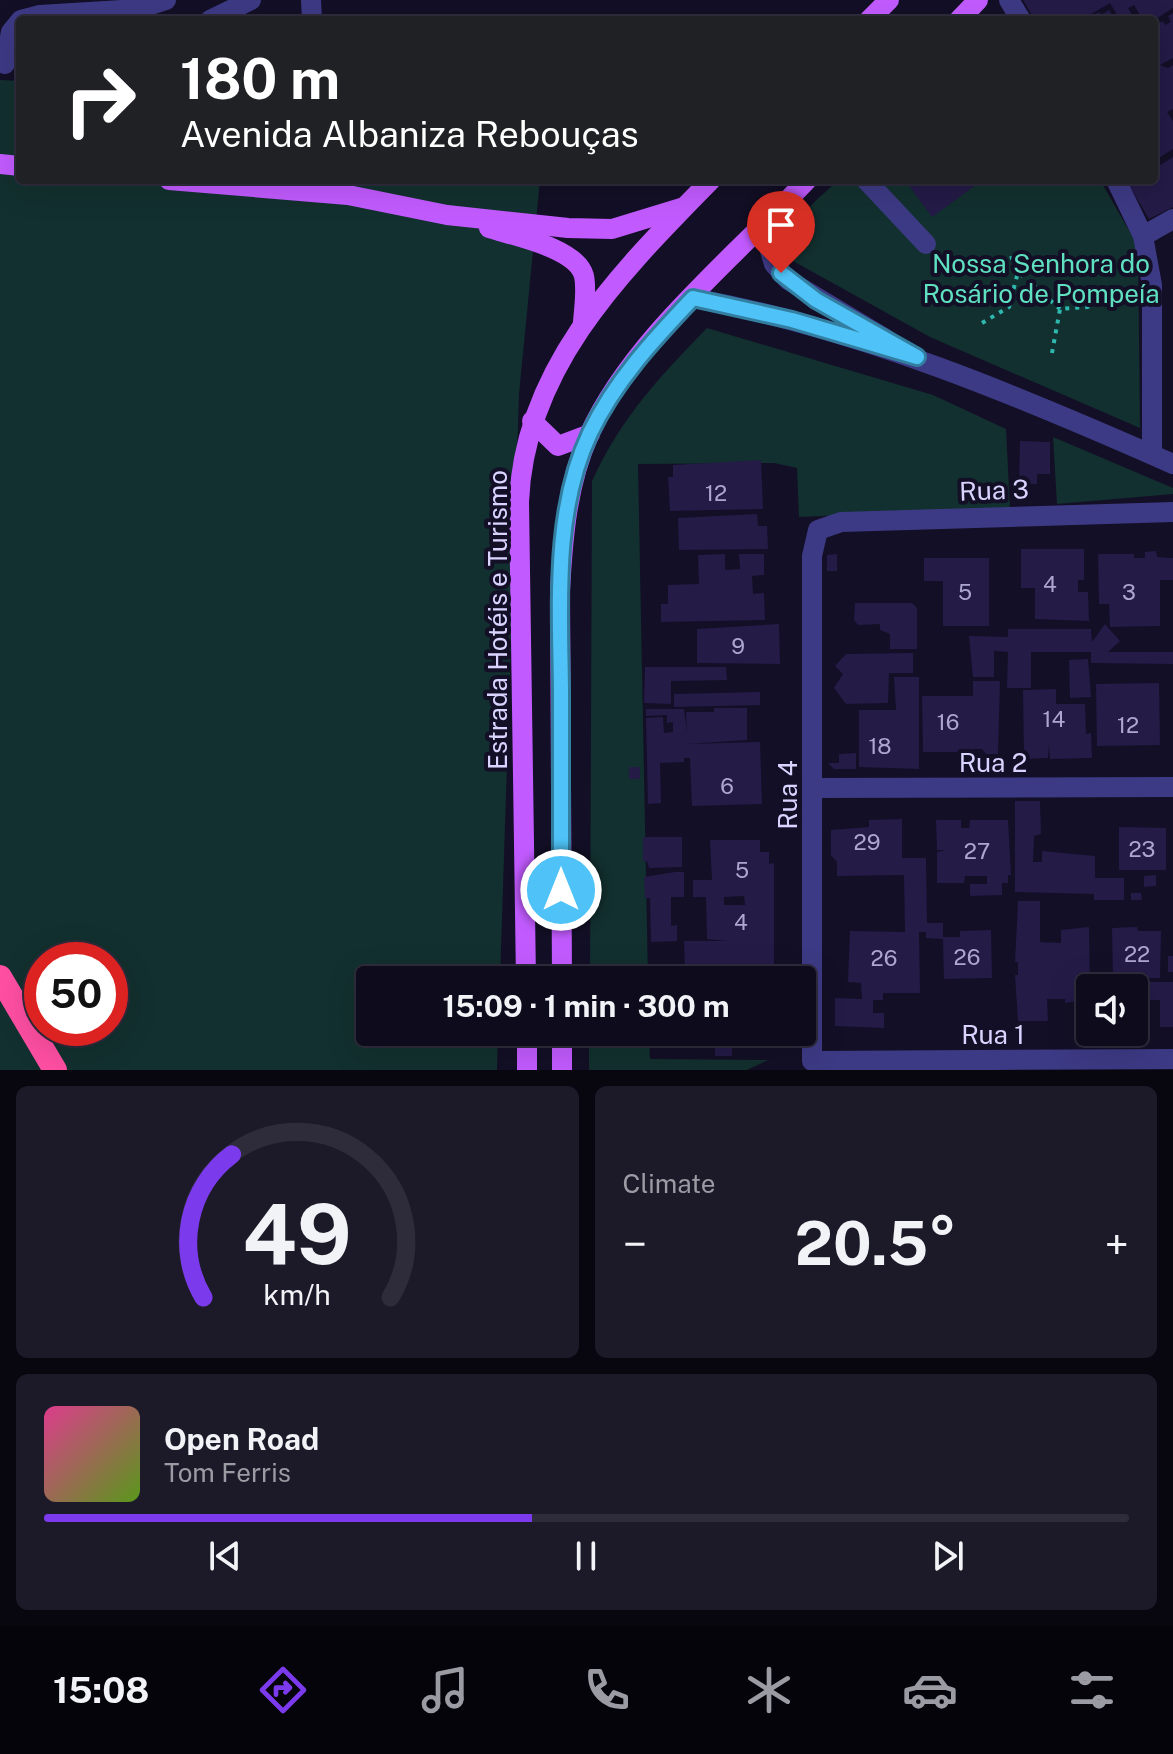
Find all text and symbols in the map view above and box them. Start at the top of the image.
text: 180 m [180,46,340,112]
icon: right [48,48,152,152]
text: Avenida Albaniza Rebouças [180,113,639,155]
pin [747,191,815,273]
icon: arrive [759,203,803,247]
park label: Nossa Senhora do Rosário de Pompeía [922,248,1160,309]
street label: Estrada Hotéis e Turismo [482,470,513,770]
street label: Rua 3 [959,473,1029,507]
house number: 12 [705,480,727,506]
house number: 4 [1043,571,1057,597]
house number: 5 [958,579,972,605]
house number: 3 [1122,579,1136,605]
house number: 9 [731,633,745,659]
house number: 14 [1043,706,1066,732]
house number: 16 [937,709,959,735]
house number: 12 [1117,712,1139,738]
house number: 18 [868,733,892,759]
street label: Rua 2 [959,747,1027,778]
street label: Rua 4 [772,760,803,830]
house number: 6 [720,773,734,799]
house number: 29 [854,829,880,855]
house number: 23 [1129,836,1155,862]
house number: 27 [964,838,990,864]
position arrow [519,848,603,932]
house number: 5 [735,857,749,883]
house number: 4 [734,909,748,935]
house number: 22 [1124,941,1150,967]
speed limit sign: 50 [24,942,128,1046]
house number: 26 [954,944,980,970]
house number: 26 [871,945,897,971]
map controls [1076,974,1148,1046]
button: sound [1076,974,1148,1046]
text: 15:09 · 1 min · 300 m [442,988,730,1024]
street label: Rua 1 [961,1019,1025,1050]
text: Climate [623,1168,716,1199]
text: 49 [243,1185,352,1283]
text: 20.5° [795,1208,957,1279]
text: − [623,1218,647,1270]
text: + [1105,1218,1129,1270]
text: km/h [264,1278,331,1311]
text: Open Road [164,1421,319,1457]
text: Tom Ferris [164,1457,291,1488]
icon: previous [203,1534,247,1578]
icon: pause [564,1534,608,1578]
icon: next [926,1534,970,1578]
icon: directions [255,1662,311,1718]
icon: music [417,1662,473,1718]
icon: phone [579,1662,635,1718]
icon: climate [741,1662,797,1718]
icon: car [902,1662,958,1718]
icon: filters [1064,1662,1120,1718]
text: 15:08 [53,1669,150,1711]

